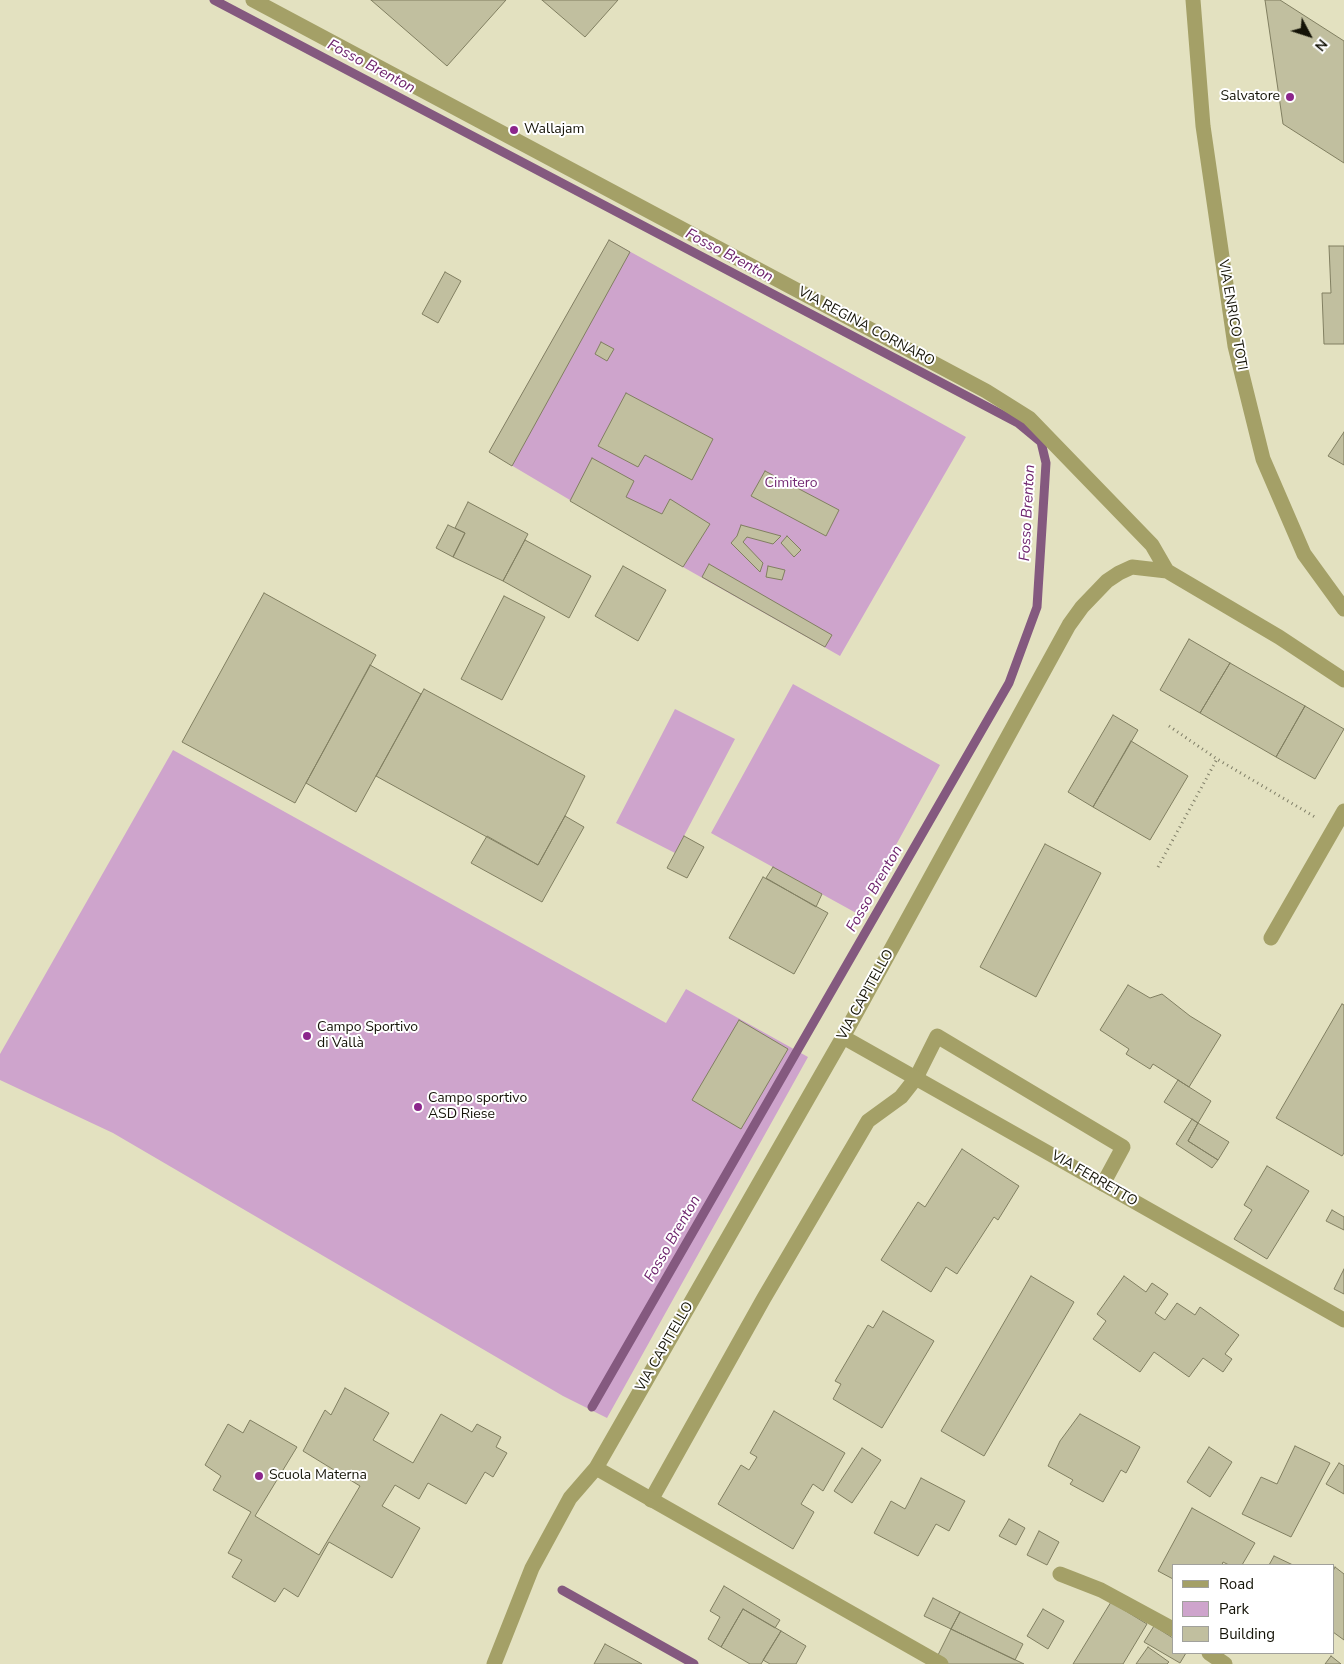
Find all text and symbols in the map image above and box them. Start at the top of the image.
north arrow [1284,10,1334,60]
text: N [1310,35,1332,55]
water label: Fosso Brenton [324,36,418,98]
place label: Salvatore [1221,89,1280,105]
marker: Salvatore [1284,91,1296,103]
place label: Wallajam [524,122,584,138]
marker: Wallajam [508,124,520,136]
water label: Fosso Brenton [682,225,776,287]
street label: VIA ENRICO TOTI [1214,258,1250,372]
street label: VIA REGINA CORNARO [795,284,937,370]
water label: Fosso Brenton [1016,464,1040,562]
park label: Cimitero [765,476,817,492]
water label: Fosso Brenton [843,843,907,935]
street label: VIA CAPITELLO [834,947,898,1043]
place label: Campo Sportivo di Vallà [317,1020,418,1052]
marker: Campo Sportivo di Vallà [301,1030,313,1042]
place label: Campo sportivo ASD Riese [428,1091,527,1124]
marker: Campo sportivo ASD Riese [412,1101,424,1113]
street label: VIA FERRETTO [1048,1148,1140,1210]
water label: Fosso Brenton [641,1193,705,1285]
street label: VIA CAPITELLO [633,1299,697,1395]
place label: Scuola Materna [269,1468,367,1484]
marker: Scuola Materna [253,1470,265,1482]
legend [1172,1564,1334,1654]
text: Road [1219,1574,1254,1594]
text: Park [1219,1599,1249,1619]
text: Building [1219,1624,1275,1644]

